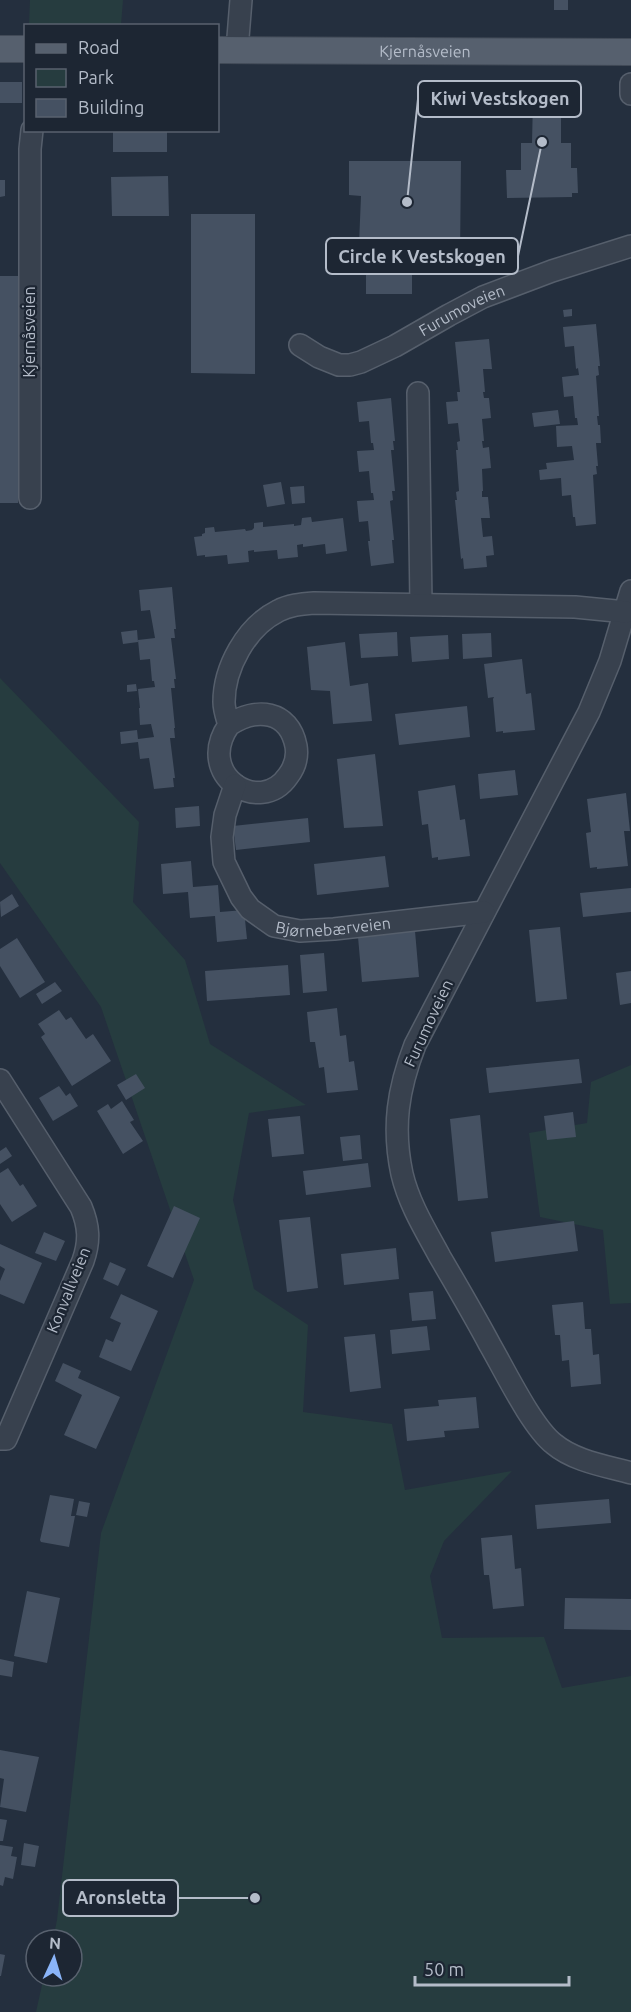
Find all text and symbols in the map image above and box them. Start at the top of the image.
legend [24,24,219,132]
text: Road [78,37,120,57]
street label: Kjernåsveien [379,42,471,60]
text: Park [78,67,114,87]
callout: Kiwi Vestskogen [418,81,581,117]
text: Kiwi Vestskogen [430,88,570,108]
text: Building [78,97,144,117]
callout: Circle K Vestskogen [326,238,518,274]
text: Circle K Vestskogen [338,246,506,266]
street label: Furumoveien [416,281,507,339]
street label: Kjernåsveien [20,286,38,378]
street label: Bjørnebærveien [274,914,392,940]
street label: Furumoveien [400,977,456,1069]
street label: Konvallveien [43,1245,93,1335]
callout: Aronsletta [63,1880,178,1916]
text: Aronsletta [76,1887,166,1907]
north arrow [24,1928,84,1988]
text: N [48,1934,62,1952]
scale bar [415,1949,570,1987]
text: 50 m [424,1959,464,1979]

